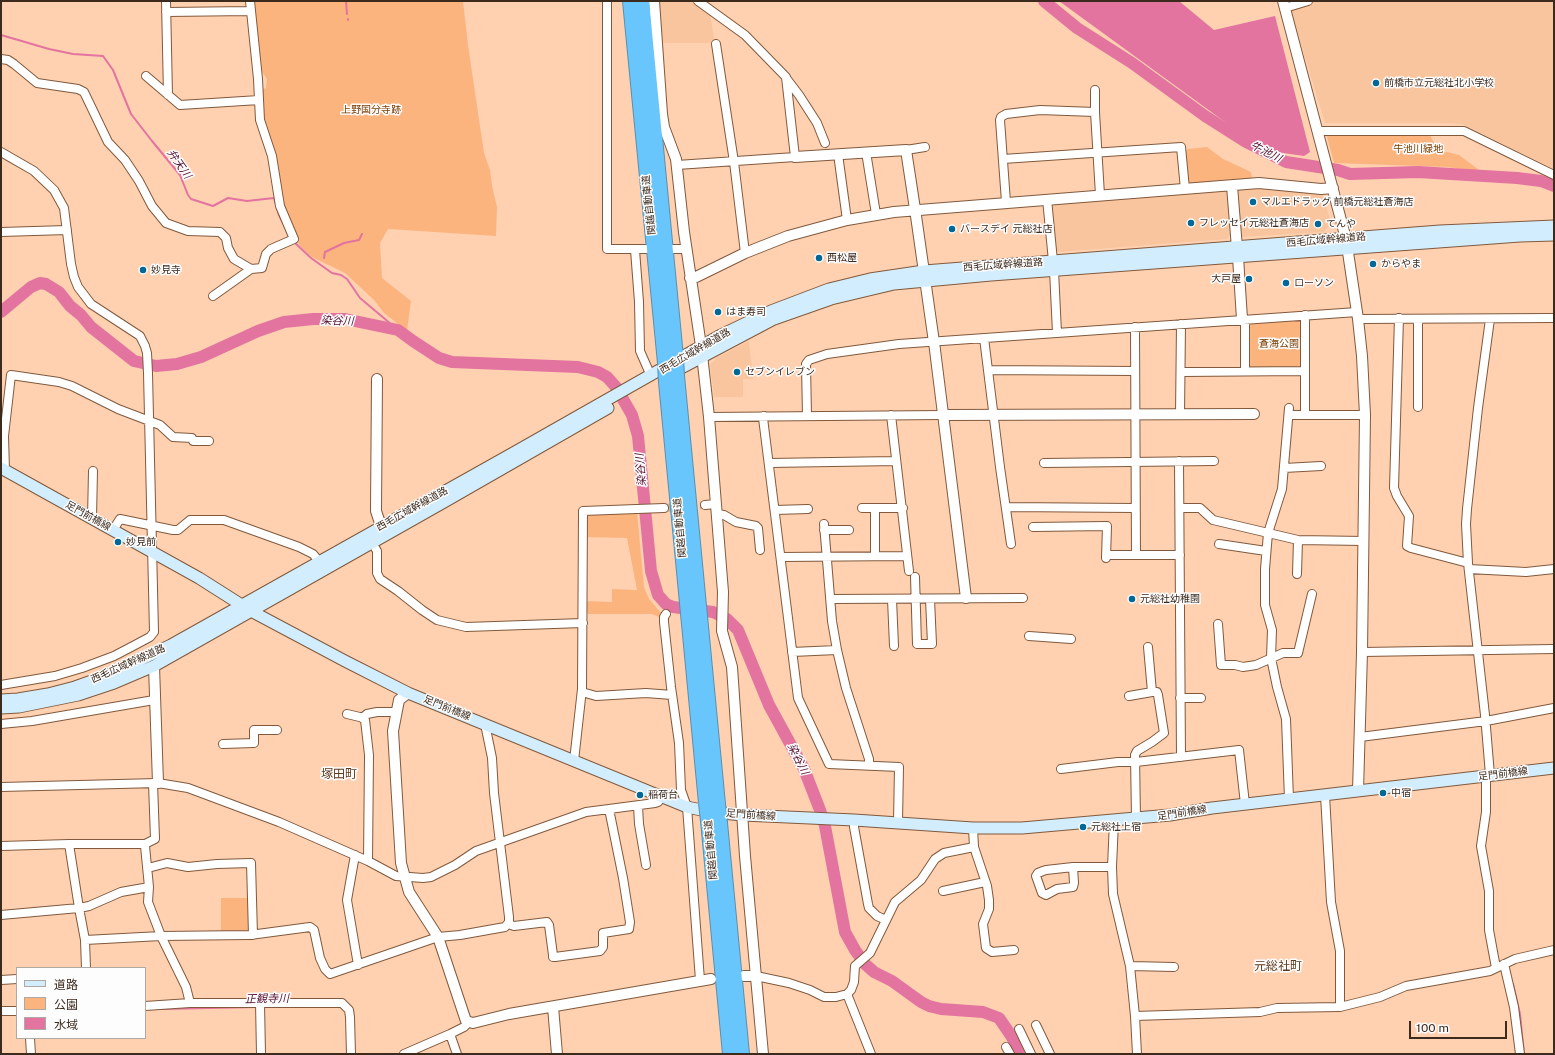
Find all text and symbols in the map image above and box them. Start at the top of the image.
place label: 前橋市立元総社北小学校 [1384,77,1494,89]
marker: 前橋市立元総社北小学校 [1371,78,1381,88]
park label: 上野国分寺跡 [341,104,401,116]
water label: 牛池川 [1248,139,1284,165]
park label: 牛池川緑地 [1393,143,1443,155]
water label: 弁天川 [164,147,194,181]
street label: 関越自動車道 [640,175,658,235]
place label: マルエドラッグ 前橋元総社蒼海店 [1261,196,1413,208]
marker: マルエドラッグ 前橋元総社蒼海店 [1248,197,1258,207]
place label: フレッセイ元総社蒼海店 [1199,217,1309,229]
marker: フレッセイ元総社蒼海店 [1186,218,1196,228]
place label: てんや [1326,218,1356,230]
marker: てんや [1313,219,1323,229]
place label: バースデイ 元総社店 [960,223,1052,235]
marker: バースデイ 元総社店 [947,224,957,234]
street label: 西毛広域幹線道路 [1286,231,1366,249]
place label: 西松屋 [827,252,857,264]
marker: 西松屋 [814,253,824,263]
street label: 西毛広域幹線道路 [963,256,1043,274]
place label: からやま [1381,258,1421,270]
marker: からやま [1368,259,1378,269]
place label: 妙見寺 [151,264,181,276]
marker: 妙見寺 [138,265,148,275]
place label: 大戸屋 [1211,273,1241,285]
marker: 大戸屋 [1244,274,1254,284]
place label: ローソン [1294,277,1334,289]
marker: ローソン [1281,278,1291,288]
place label: はま寿司 [726,306,766,318]
marker: はま寿司 [713,307,723,317]
water label: 染谷川 [320,314,354,328]
street label: 西毛広域幹線道路 [657,326,733,376]
park label: 蒼海公園 [1259,338,1299,350]
place label: セブンイレブン [745,366,815,378]
marker: セブンイレブン [732,367,742,377]
water label: 染谷川 [633,453,649,487]
street label: 西毛広域幹線道路 [374,484,450,534]
street label: 関越自動車道 [671,498,689,558]
street label: 足門前橋線 [63,499,113,533]
place label: 妙見前 [126,536,156,548]
marker: 妙見前 [113,537,123,547]
place label: 元総社幼稚園 [1140,593,1200,605]
marker: 元総社幼稚園 [1127,594,1137,604]
street label: 西毛広域幹線道路 [89,642,167,686]
street label: 足門前橋線 [422,693,472,723]
water label: 染谷川 [785,741,811,777]
street label: 足門前橋線 [1477,765,1529,783]
district label: 塚田町 [321,767,357,781]
place label: 中宿 [1391,787,1411,799]
marker: 中宿 [1378,788,1388,798]
place label: 稲荷台 [648,789,678,801]
marker: 稲荷台 [635,790,645,800]
street label: 足門前橋線 [1156,803,1208,823]
street label: 足門前橋線 [726,807,776,823]
street label: 関越自動車道 [702,820,720,880]
place label: 元総社上宿 [1091,821,1141,833]
marker: 元総社上宿 [1078,822,1088,832]
district label: 元総社町 [1254,959,1302,973]
legend [16,967,146,1039]
text: 道路 [54,978,78,992]
water label: 正観寺川 [245,992,289,1006]
text: 公園 [54,998,78,1012]
scale bar [1411,1013,1509,1039]
text: 水域 [54,1018,78,1032]
text: 100 m [1416,1021,1449,1035]

